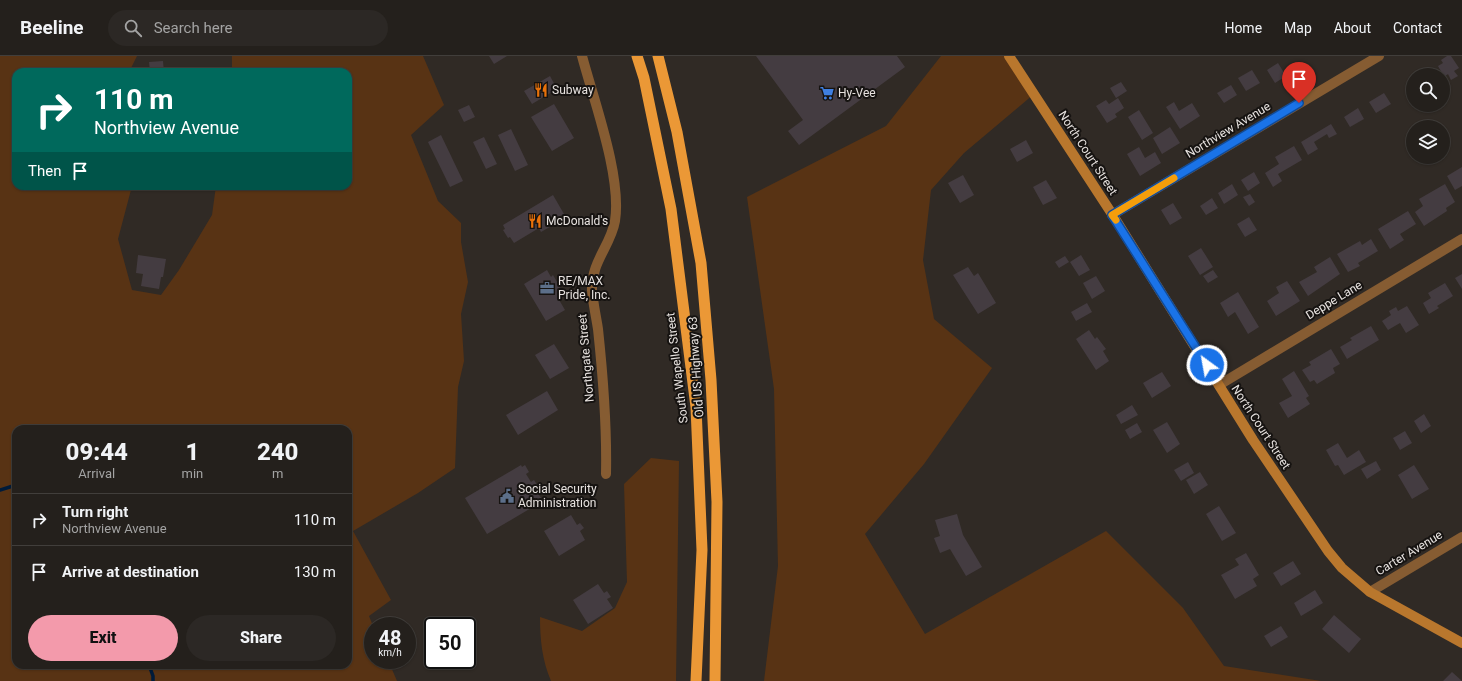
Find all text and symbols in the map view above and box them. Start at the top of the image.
search box [108,10,388,46]
text: Beeline [20,16,84,39]
icon: search [122,17,144,39]
text: Search here [154,19,233,37]
text: Home [1224,20,1262,36]
text: Map [1284,20,1312,36]
text: About [1334,20,1371,36]
text: Contact [1393,20,1442,36]
pin [1282,62,1316,103]
icon: arrive [1288,68,1310,90]
map controls [1406,68,1450,164]
button: search [1406,68,1450,112]
restaurant icon: Subway [533,82,549,98]
text: 110 m [94,83,173,116]
place label: Subway [552,83,594,97]
icon: right [28,84,80,136]
supermarket icon: Hy-Vee [819,85,835,101]
place label: Hy-Vee [838,86,876,100]
street label: Northview Avenue [1183,99,1273,161]
street label: North Court Street [1056,108,1120,198]
text: Northview Avenue [94,117,239,138]
button: layers [1406,120,1450,164]
icon: arrive [69,160,91,182]
text: Then [28,162,61,180]
restaurant icon: McDonald's [527,213,543,229]
place label: McDonald's [546,214,608,228]
place label: RE/MAX Pride, Inc. [558,274,610,302]
street label: Deppe Lane [1303,278,1365,322]
office icon: RE/MAX Pride, Inc. [539,280,555,296]
street label: South Wapello Street [663,312,691,424]
street label: Northgate Street [575,313,597,403]
street label: Old US Highway 63 [685,316,707,418]
position arrow [1186,344,1228,386]
street label: North Court Street [1229,382,1293,472]
text: 09:44 [66,438,128,466]
text: 1 [185,438,199,466]
text: 240 [257,438,298,466]
text: Arrival [78,466,115,481]
text: min [182,466,203,481]
text: m [272,466,283,481]
place label: Social Security Administration [518,482,597,510]
public building icon: Social Security Administration [499,488,515,504]
text: Turn right [62,503,128,521]
icon: right [28,509,50,531]
text: 110 m [294,511,336,529]
text: Northview Avenue [62,521,167,536]
street label: Carter Avenue [1373,528,1445,578]
icon: arrive [28,561,50,583]
text: Arrive at destination [62,563,199,581]
text: 130 m [294,563,336,581]
button: Exit [28,615,178,661]
button: Share [186,615,336,661]
speed limit sign: 50 [424,617,476,669]
text: 48 [379,626,401,650]
text: km/h [378,647,402,658]

